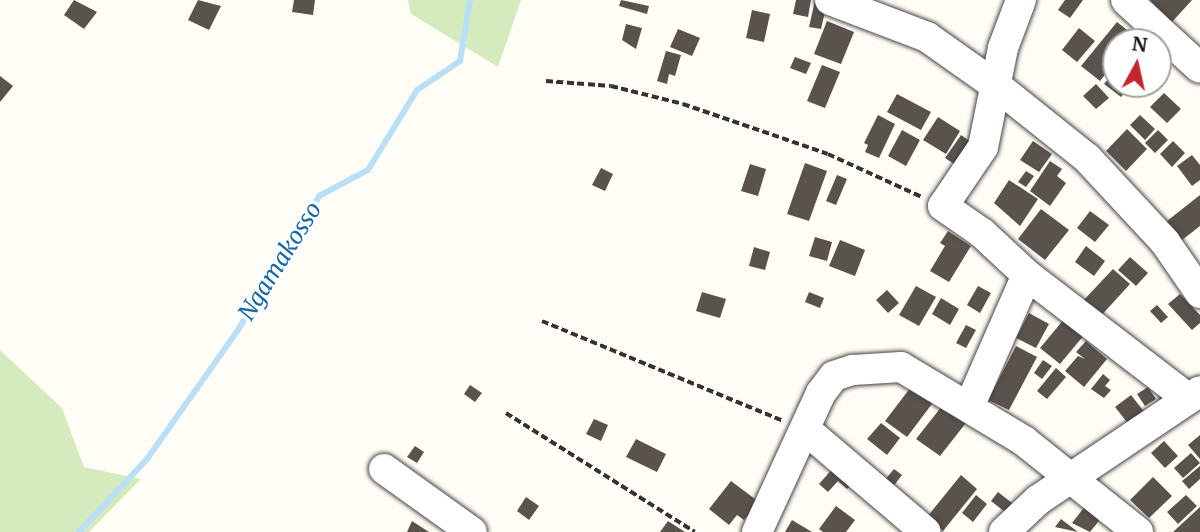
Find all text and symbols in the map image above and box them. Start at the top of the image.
north arrow [1102,28,1172,98]
text: N [1131,31,1149,57]
water label: Ngamakosso [233,197,327,325]

